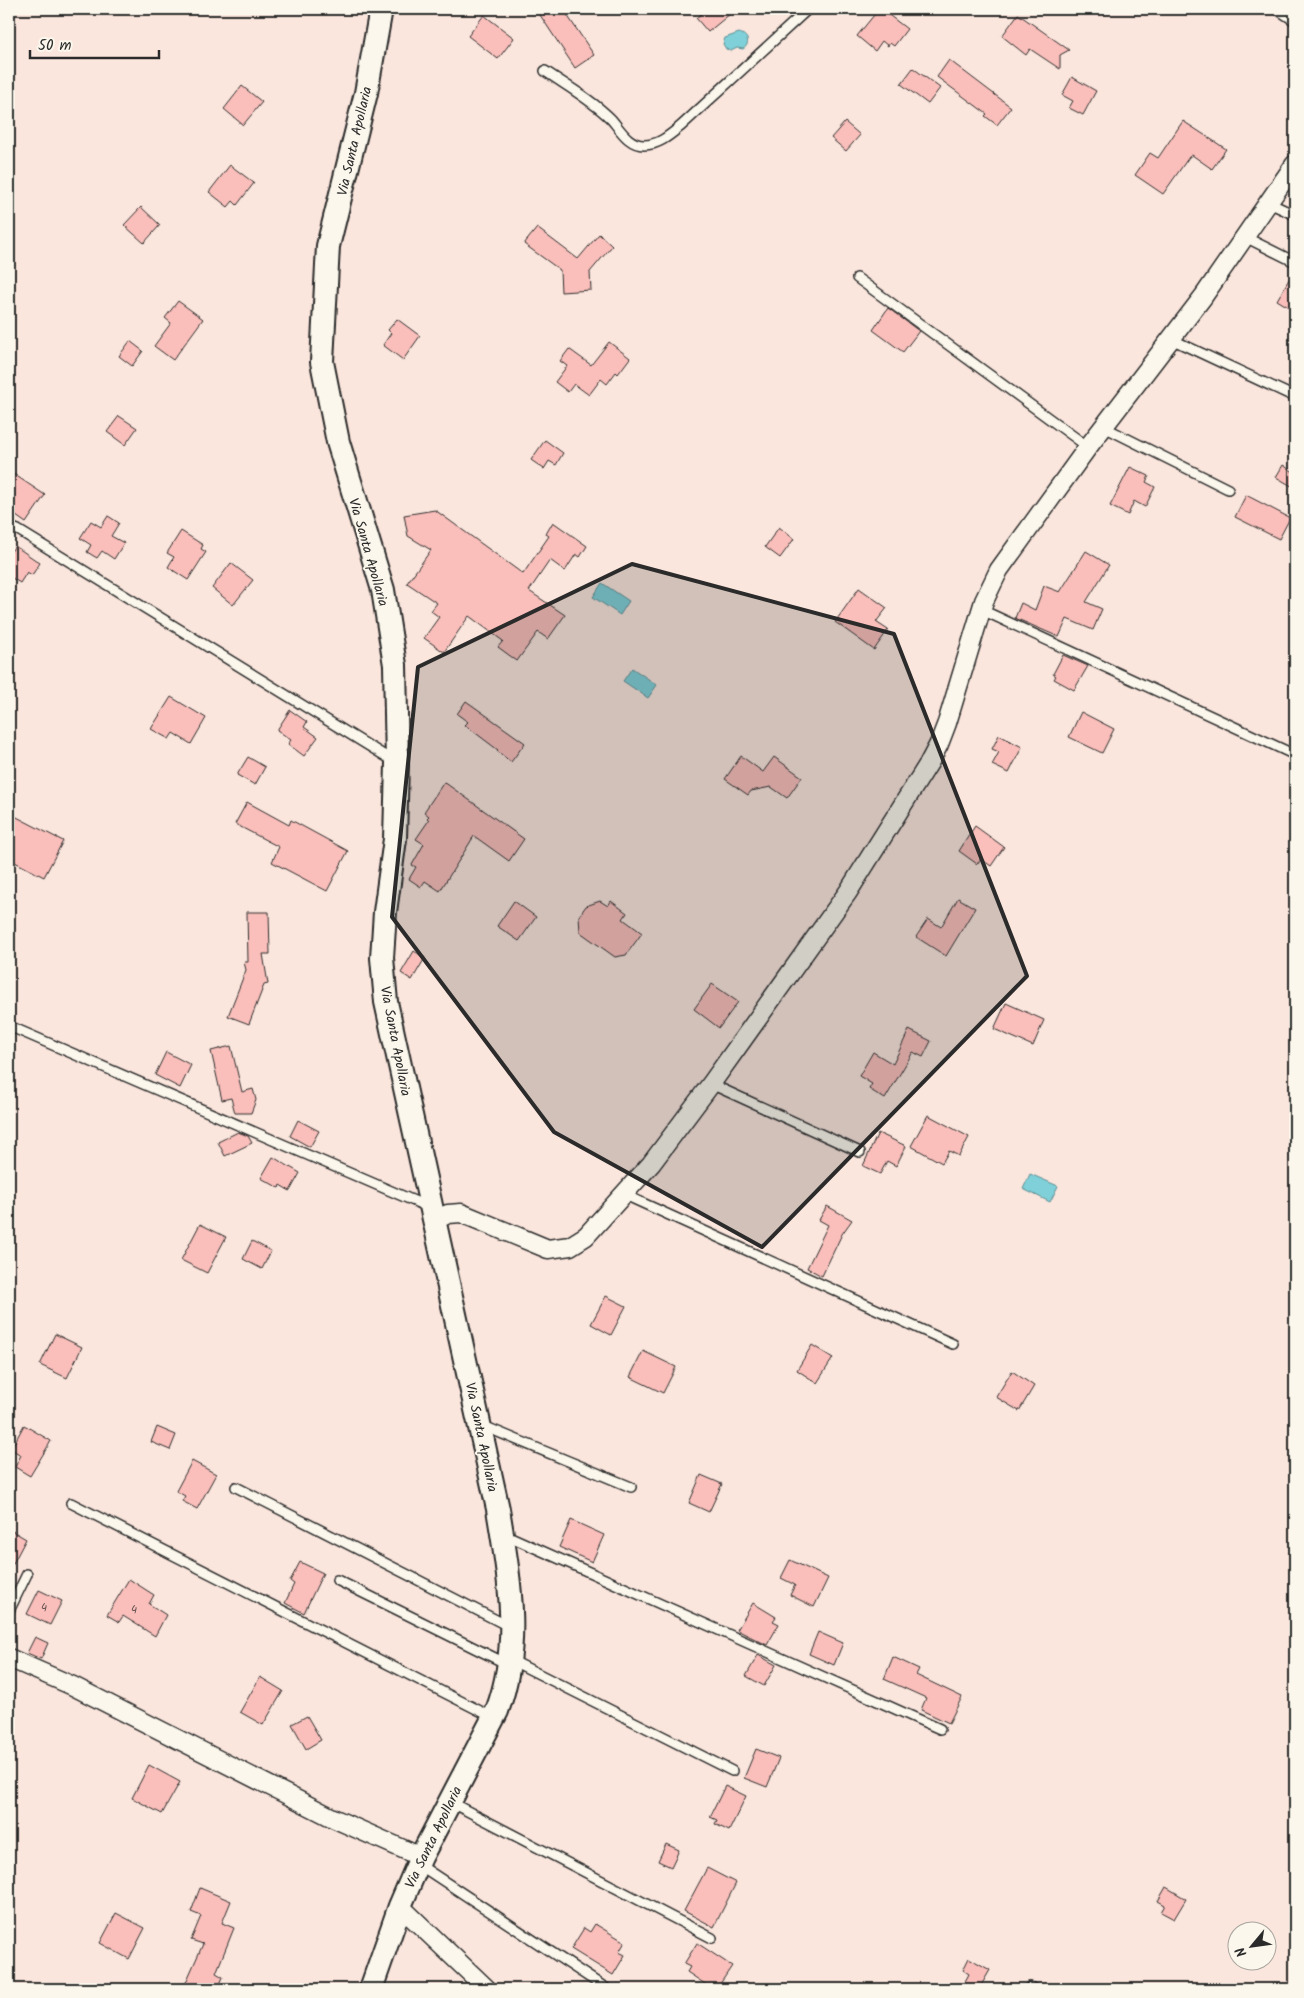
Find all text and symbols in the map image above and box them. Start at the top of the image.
scale bar [30,28,159,60]
text: 50 m [38,34,72,58]
street label: Via Santa Apollaria [332,84,378,198]
street label: Via Santa Apollaria [342,496,394,609]
street label: Via Santa Apollaria [374,984,416,1098]
street label: Via Santa Apollaria [459,1380,503,1494]
house number: 4 [41,1599,47,1617]
house number: 4 [131,1601,137,1619]
street label: Via Santa Apollaria [400,1782,468,1892]
north arrow [1226,1920,1276,1970]
text: N [1230,1942,1253,1961]

